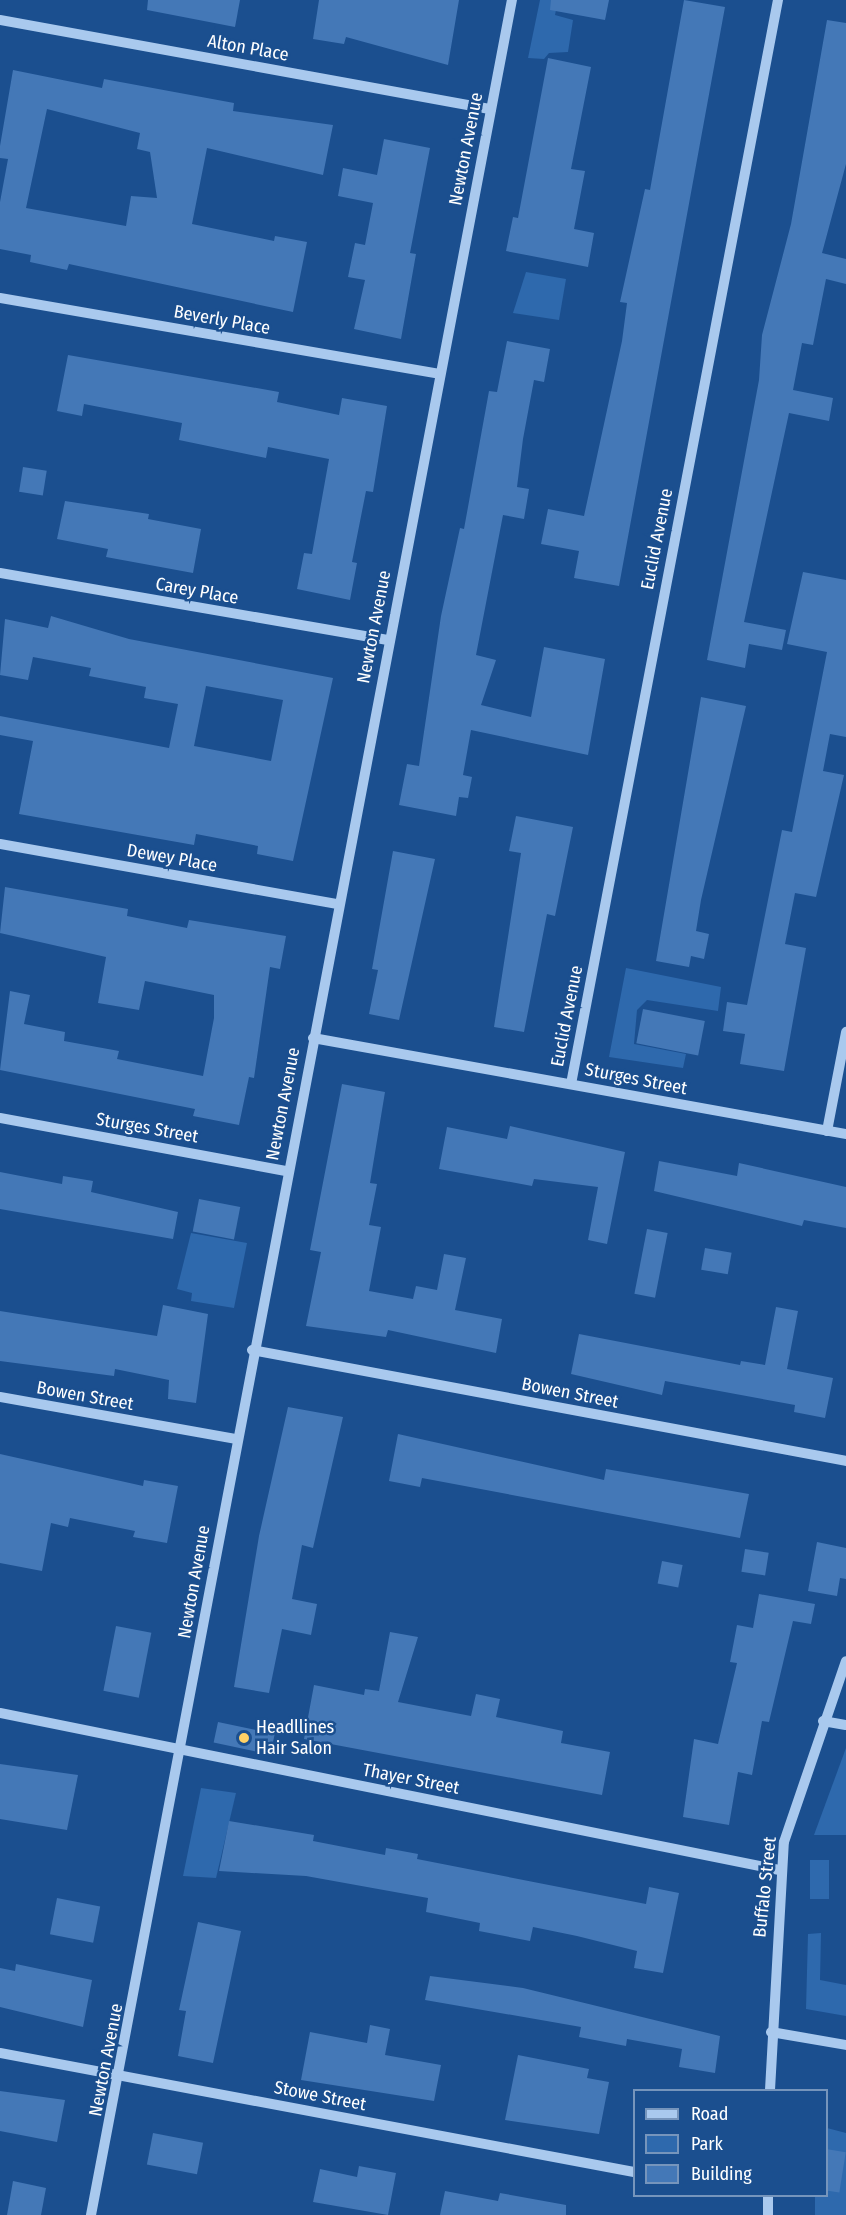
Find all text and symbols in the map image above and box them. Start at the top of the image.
street label: Alton Place [206,30,290,66]
street label: Newton Avenue [444,91,488,207]
street label: Beverly Place [172,301,272,339]
street label: Euclid Avenue [637,487,677,591]
street label: Newton Avenue [352,569,396,685]
street label: Carey Place [154,573,240,609]
street label: Dewey Place [125,839,219,877]
street label: Euclid Avenue [547,964,587,1068]
street label: Newton Avenue [261,1046,305,1162]
street label: Sturges Street [583,1059,689,1099]
street label: Sturges Street [94,1108,200,1148]
street label: Bowen Street [520,1373,620,1413]
street label: Bowen Street [35,1377,135,1415]
street label: Newton Avenue [173,1524,215,1640]
place label: Headllines Hair Salon [256,1717,334,1760]
marker: Headllines Hair Salon [237,1731,251,1745]
street label: Thayer Street [361,1759,461,1799]
street label: Buffalo Street [749,1836,781,1938]
street label: Newton Avenue [84,2002,128,2118]
street label: Stowe Street [272,2077,368,2115]
legend [633,2089,828,2197]
text: Road [691,2103,728,2125]
text: Park [691,2133,723,2155]
text: Building [691,2163,752,2185]

